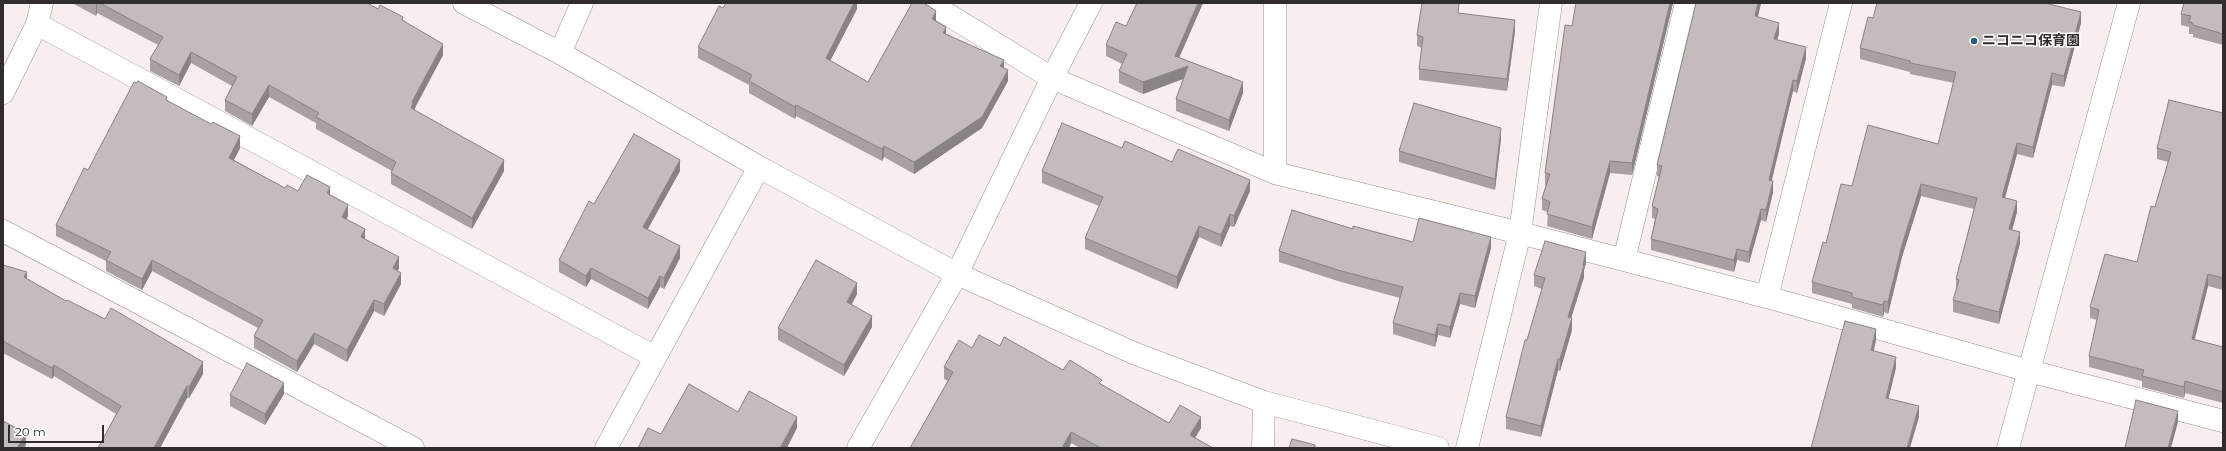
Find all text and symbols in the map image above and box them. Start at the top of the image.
place label: ニコニコ保育園 [1982,33,2080,49]
marker: ニコニコ保育園 [1969,36,1979,46]
scale bar [10,417,106,443]
text: 20 m [15,424,46,439]

